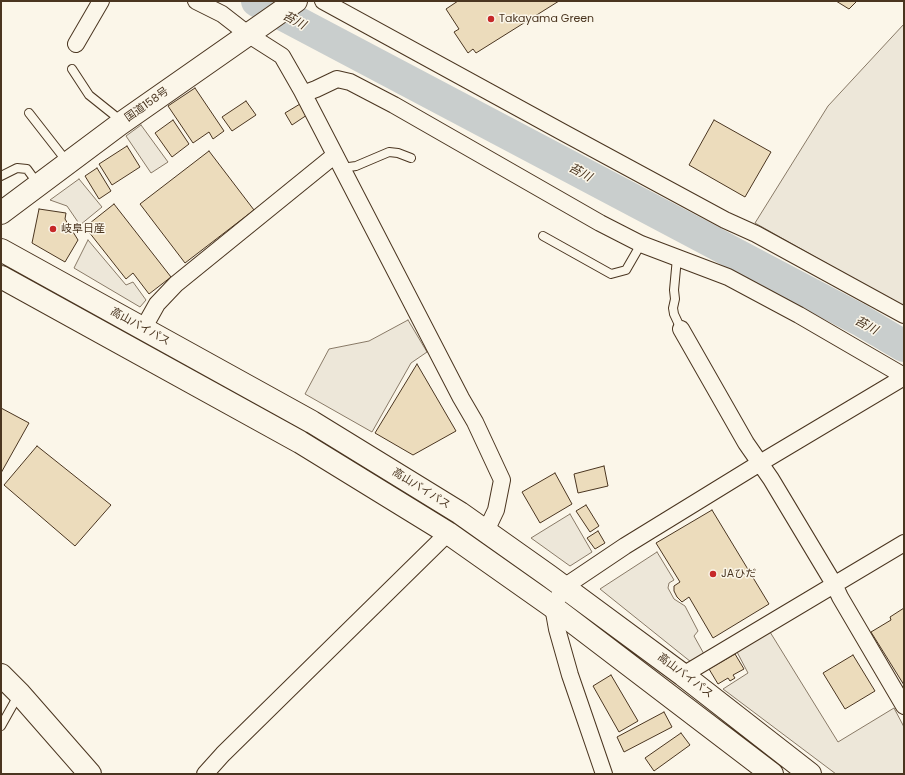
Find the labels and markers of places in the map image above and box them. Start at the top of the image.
place label: Takayama Green [499,12,594,26]
marker: Takayama Green [486,14,496,24]
place label: 岐阜日産 [61,222,105,236]
marker: 岐阜日産 [48,224,58,234]
place label: JAひだ [721,567,756,581]
marker: JAひだ [708,569,718,579]

